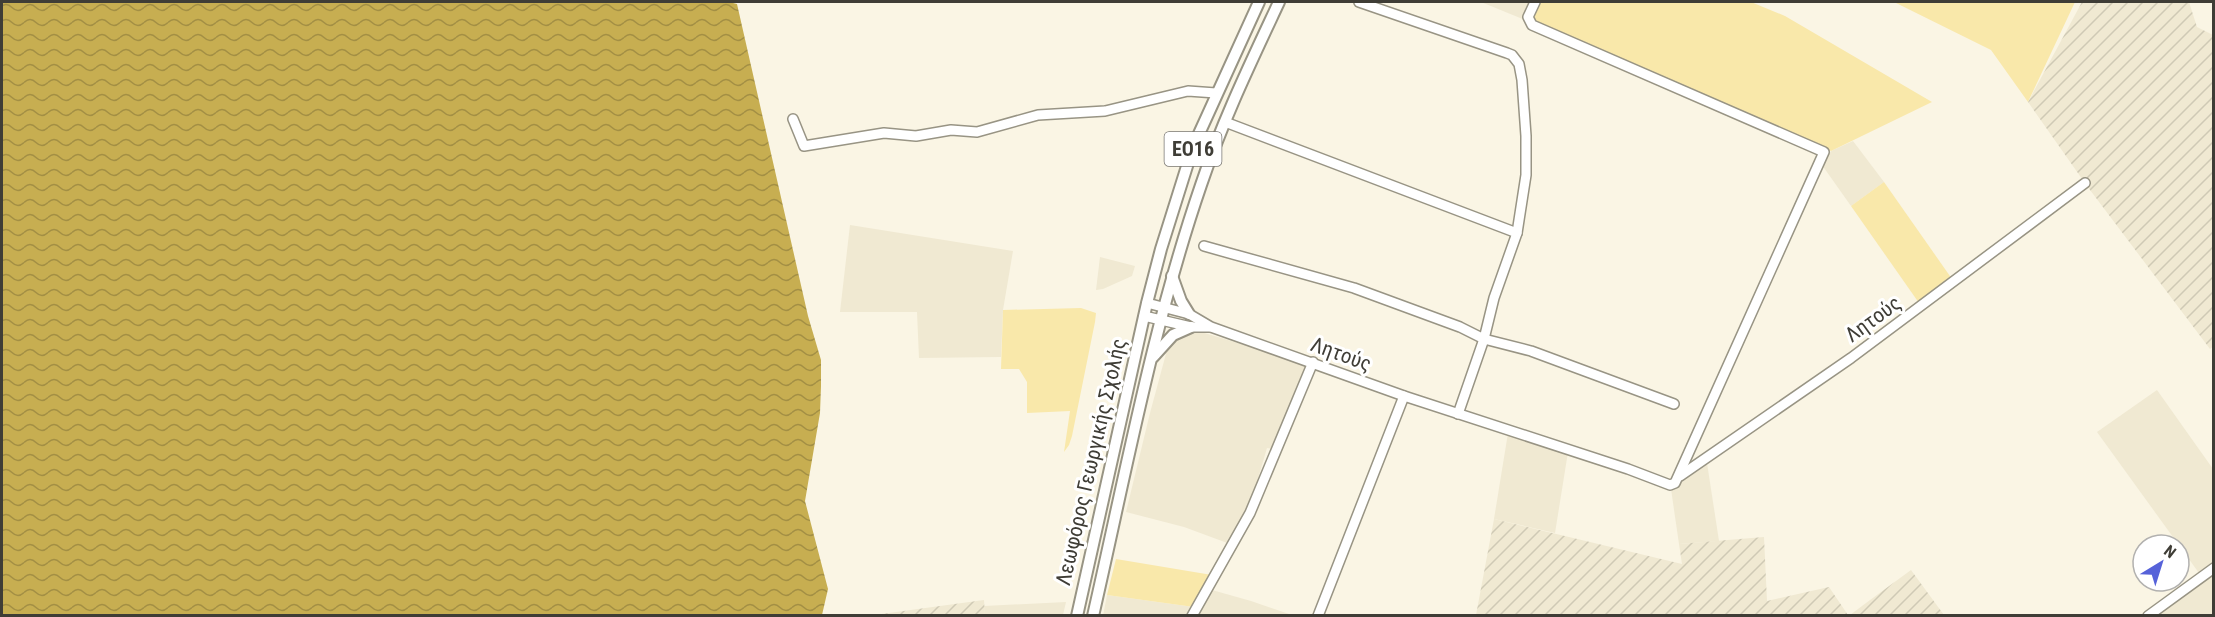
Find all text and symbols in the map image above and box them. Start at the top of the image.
road number: ΕΟ16 [1164,132,1222,166]
street label: Λητούς [1841,291,1905,347]
street label: Λητούς [1308,332,1374,376]
street label: Λεωφόρος Γεωργικής Σχολής [1051,336,1131,588]
north arrow [2131,533,2191,593]
text: N [2160,541,2180,562]

